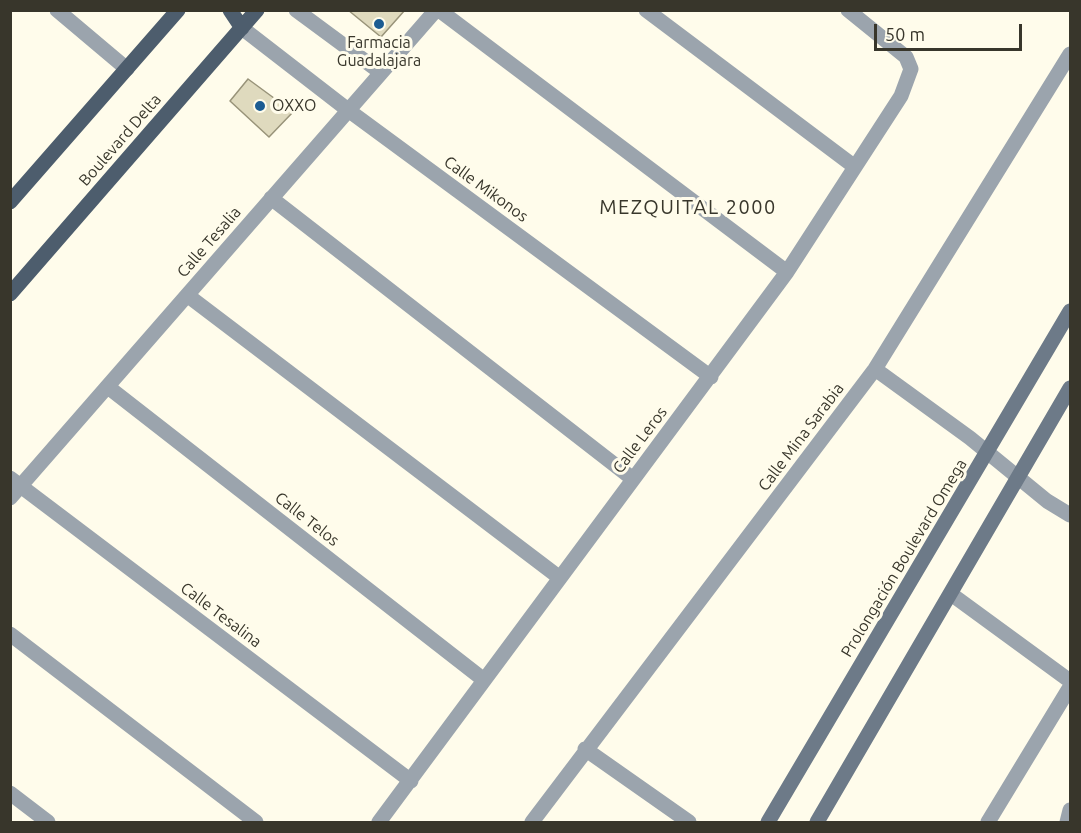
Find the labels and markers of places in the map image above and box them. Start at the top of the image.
marker: Farmacia Guadalajara [372,17,386,31]
place label: Farmacia Guadalajara [337,33,421,71]
place label: OXXO [272,96,316,116]
marker: OXXO [253,99,267,113]

